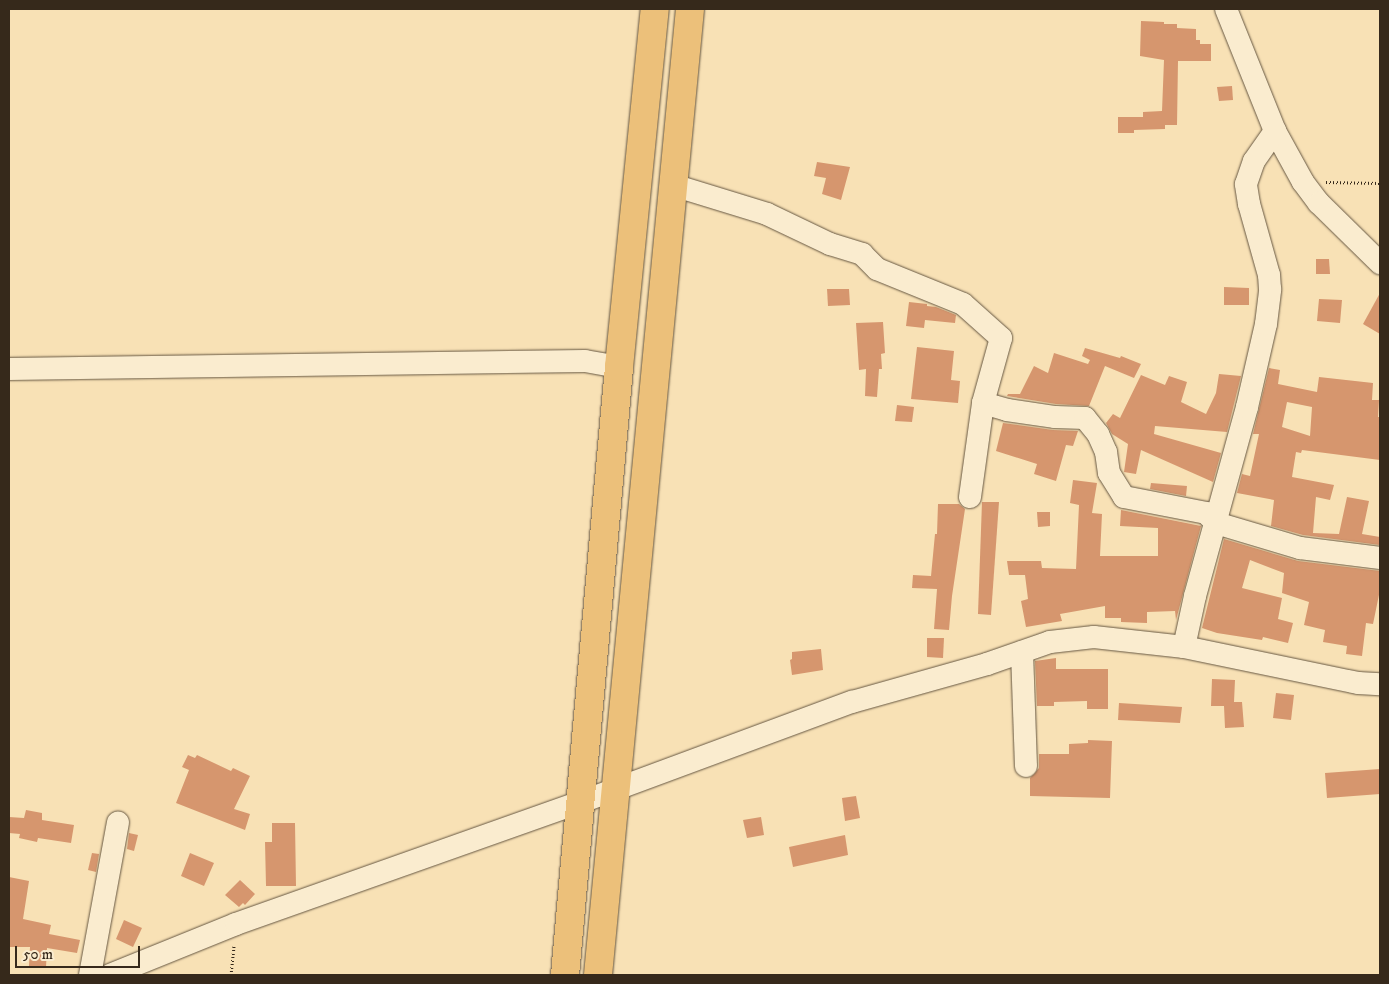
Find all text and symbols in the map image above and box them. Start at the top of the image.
scale bar [18,936,142,968]
text: 50 m [23,945,53,964]

